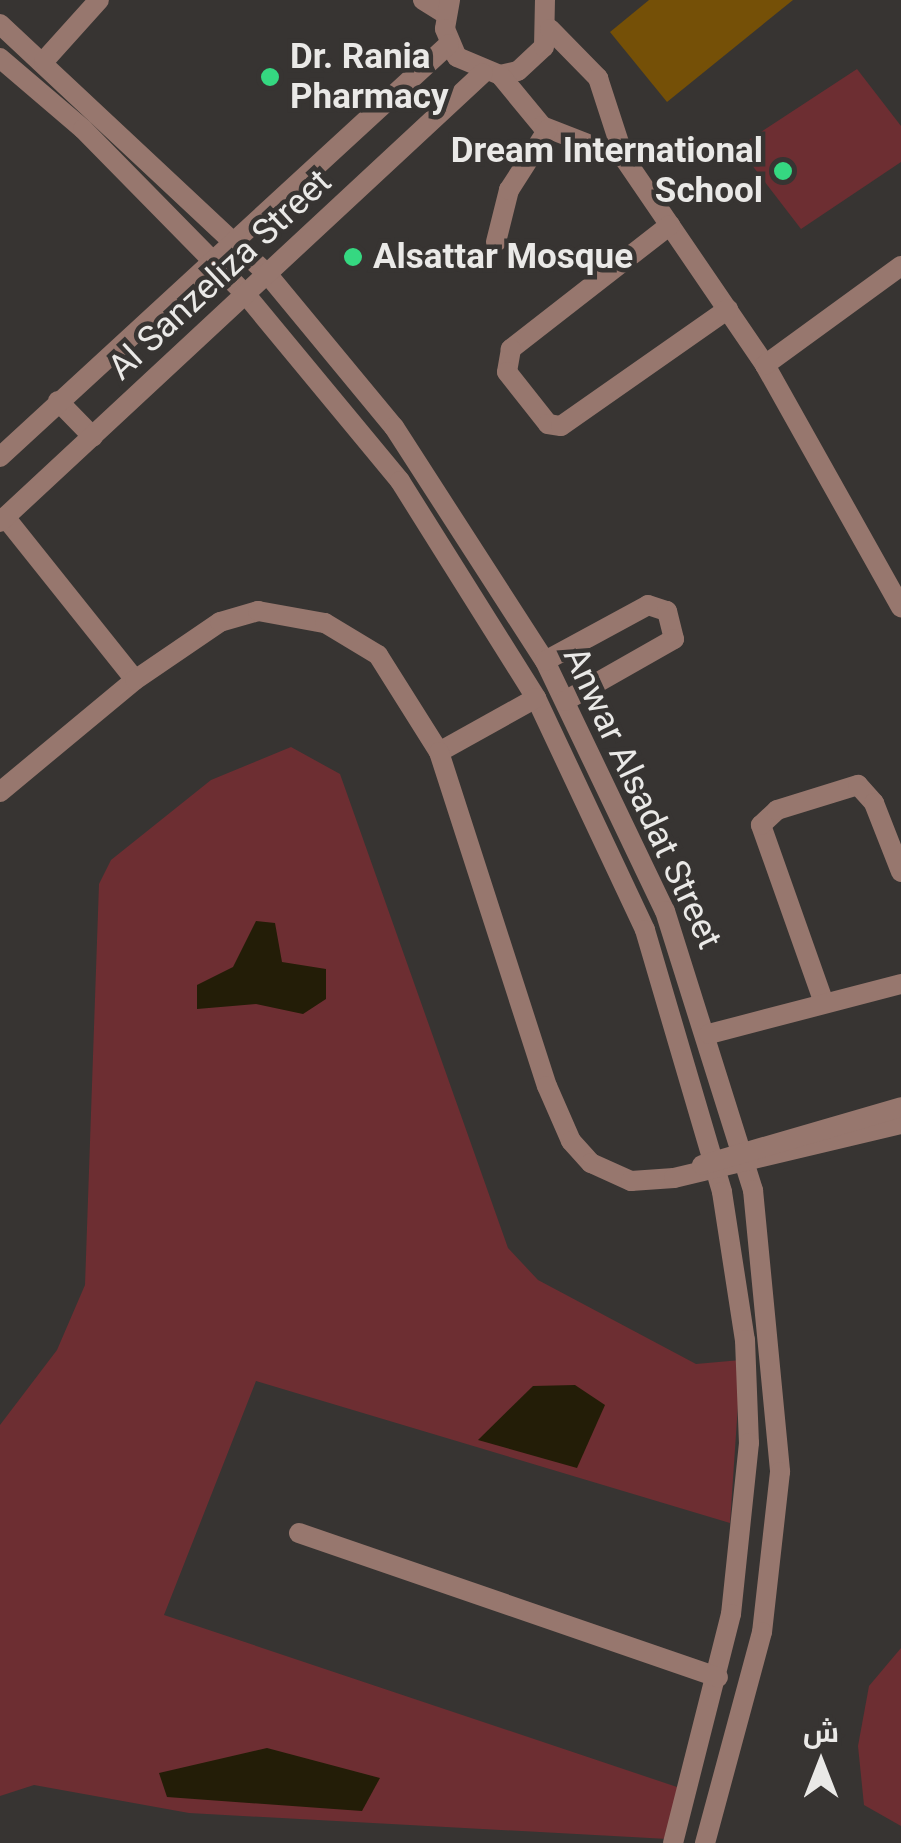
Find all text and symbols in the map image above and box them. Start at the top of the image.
place label: Dr. Rania Pharmacy [290,36,449,118]
marker: Dr. Rania Pharmacy [259,66,281,88]
place label: Dream International School [451,130,763,212]
marker: Dream International School [772,160,794,182]
street label: Al Sanzeliza Street [100,161,340,389]
place label: Alsattar Mosque [373,236,633,278]
marker: Alsattar Mosque [342,246,364,268]
street label: Anwar Alsadat Street [554,641,730,955]
north arrow [771,1713,871,1813]
text: ش [803,1716,839,1749]

